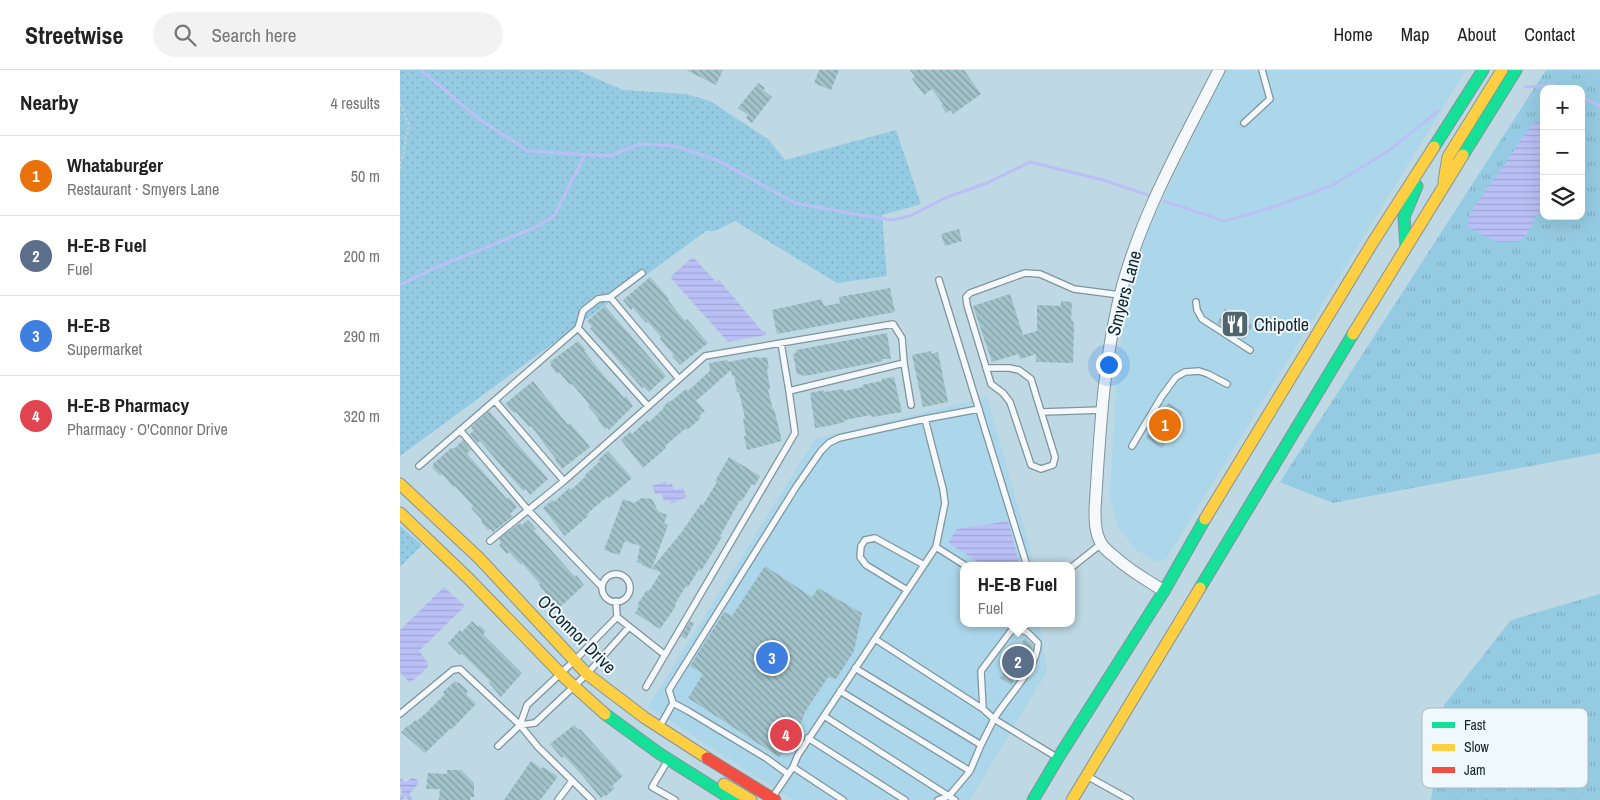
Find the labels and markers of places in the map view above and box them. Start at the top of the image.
restaurant icon: Chipotle [1220,309,1250,339]
place label: Chipotle [1254,312,1309,337]
pin: 1 [1149,406,1181,444]
pin: 3 [756,639,788,677]
pin: 2 [1002,643,1034,681]
pin: 4 [770,716,802,754]

